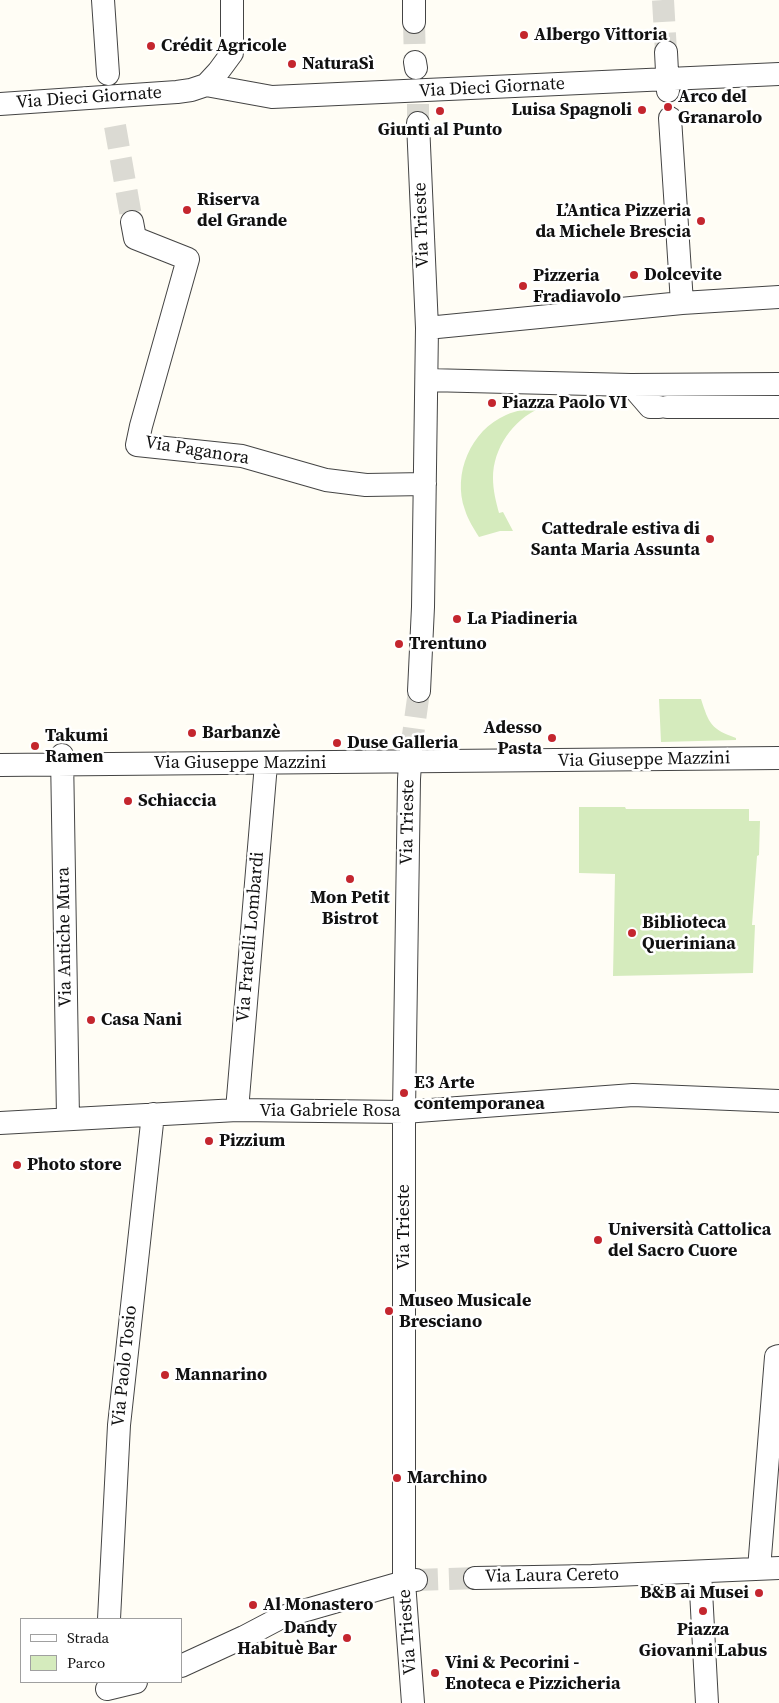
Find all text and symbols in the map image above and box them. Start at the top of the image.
place label: Albergo Vittoria [534,24,667,46]
marker: Albergo Vittoria [518,29,530,41]
place label: Crédit Agricole [161,35,287,57]
marker: Crédit Agricole [145,40,157,52]
place label: NaturaSì [302,53,374,75]
marker: NaturaSì [286,58,298,70]
street label: Via Dieci Giornate [418,73,566,103]
street label: Via Dieci Giornate [15,82,163,114]
place label: Arco del Granarolo [678,86,762,128]
place label: Luisa Spagnoli [511,99,632,121]
marker: Arco del Granarolo [662,101,674,113]
marker: Luisa Spagnoli [636,104,648,116]
marker: Giunti al Punto [434,105,446,117]
place label: Giunti al Punto [378,119,502,141]
street label: Via Trieste [410,182,434,268]
place label: Riserva del Grande [197,189,287,232]
place label: L’Antica Pizzeria da Michele Brescia [535,200,691,242]
marker: Riserva del Grande [181,204,193,216]
marker: L’Antica Pizzeria da Michele Brescia [695,215,707,227]
place label: Dolcevite [644,264,722,286]
place label: Pizzeria Fradiavolo [533,265,621,308]
marker: Dolcevite [628,269,640,281]
marker: Pizzeria Fradiavolo [517,280,529,292]
place label: Piazza Paolo VI [502,392,628,414]
marker: Piazza Paolo VI [486,397,498,409]
street label: Via Paganora [143,432,251,470]
place label: Cattedrale estiva di Santa Maria Assunta [531,518,700,560]
marker: Cattedrale estiva di Santa Maria Assunta [704,533,716,545]
place label: La Piadineria [467,608,578,630]
marker: La Piadineria [451,613,463,625]
place label: Trentuno [409,633,487,655]
marker: Trentuno [393,638,405,650]
place label: Adesso Pasta [484,717,542,760]
place label: Barbanzè [202,722,280,744]
place label: Takumi Ramen [45,725,108,768]
marker: Barbanzè [186,727,198,739]
place label: Duse Galleria [347,732,458,754]
marker: Adesso Pasta [546,732,558,744]
marker: Duse Galleria [331,737,343,749]
marker: Takumi Ramen [29,740,41,752]
street label: Via Giuseppe Mazzini [558,748,730,772]
street label: Via Giuseppe Mazzini [154,752,326,774]
street label: Via Trieste [396,779,420,865]
place label: Schiaccia [138,790,216,812]
marker: Schiaccia [122,795,134,807]
street label: Via Fratelli Lombardi [233,851,269,1023]
street label: Via Antiche Mura [53,867,77,1007]
marker: Mon Petit Bistrot [344,873,356,885]
place label: Mon Petit Bistrot [310,887,390,930]
place label: Biblioteca Queriniana [642,912,736,954]
marker: Biblioteca Queriniana [626,927,638,939]
place label: Casa Nani [101,1009,182,1031]
marker: Casa Nani [85,1014,97,1026]
place label: E3 Arte contemporanea [414,1072,545,1114]
marker: E3 Arte contemporanea [398,1087,410,1099]
street label: Via Gabriele Rosa [259,1100,401,1122]
place label: Pizzium [219,1130,285,1152]
marker: Pizzium [203,1135,215,1147]
place label: Photo store [27,1154,122,1176]
marker: Photo store [11,1159,23,1171]
street label: Via Trieste [393,1184,415,1270]
place label: Università Cattolica del Sacro Cuore [608,1219,771,1262]
marker: Università Cattolica del Sacro Cuore [592,1234,604,1246]
place label: Museo Musicale Bresciano [399,1290,531,1332]
street label: Via Paolo Tosio [108,1304,142,1428]
marker: Museo Musicale Bresciano [383,1305,395,1317]
place label: Mannarino [175,1364,267,1386]
marker: Mannarino [159,1369,171,1381]
place label: Marchino [407,1467,487,1489]
marker: Marchino [391,1472,403,1484]
street label: Via Laura Cereto [485,1564,619,1588]
place label: B&B ai Musei [640,1582,749,1604]
marker: B&B ai Musei [753,1587,765,1599]
street label: Via Trieste [394,1589,422,1675]
place label: Al Monastero [263,1594,373,1616]
marker: Al Monastero [247,1599,259,1611]
marker: Piazza Giovanni Labus [697,1605,709,1617]
place label: Dandy Habituè Bar [237,1617,337,1660]
legend [20,1618,182,1683]
place label: Piazza Giovanni Labus [639,1619,767,1662]
text: Strada [67,1627,109,1648]
marker: Dandy Habituè Bar [341,1632,353,1644]
text: Parco [67,1652,105,1673]
place label: Vini & Pecorini - Enoteca e Pizzicheria [445,1652,620,1695]
marker: Vini & Pecorini - Enoteca e Pizzicheria [429,1667,441,1679]

